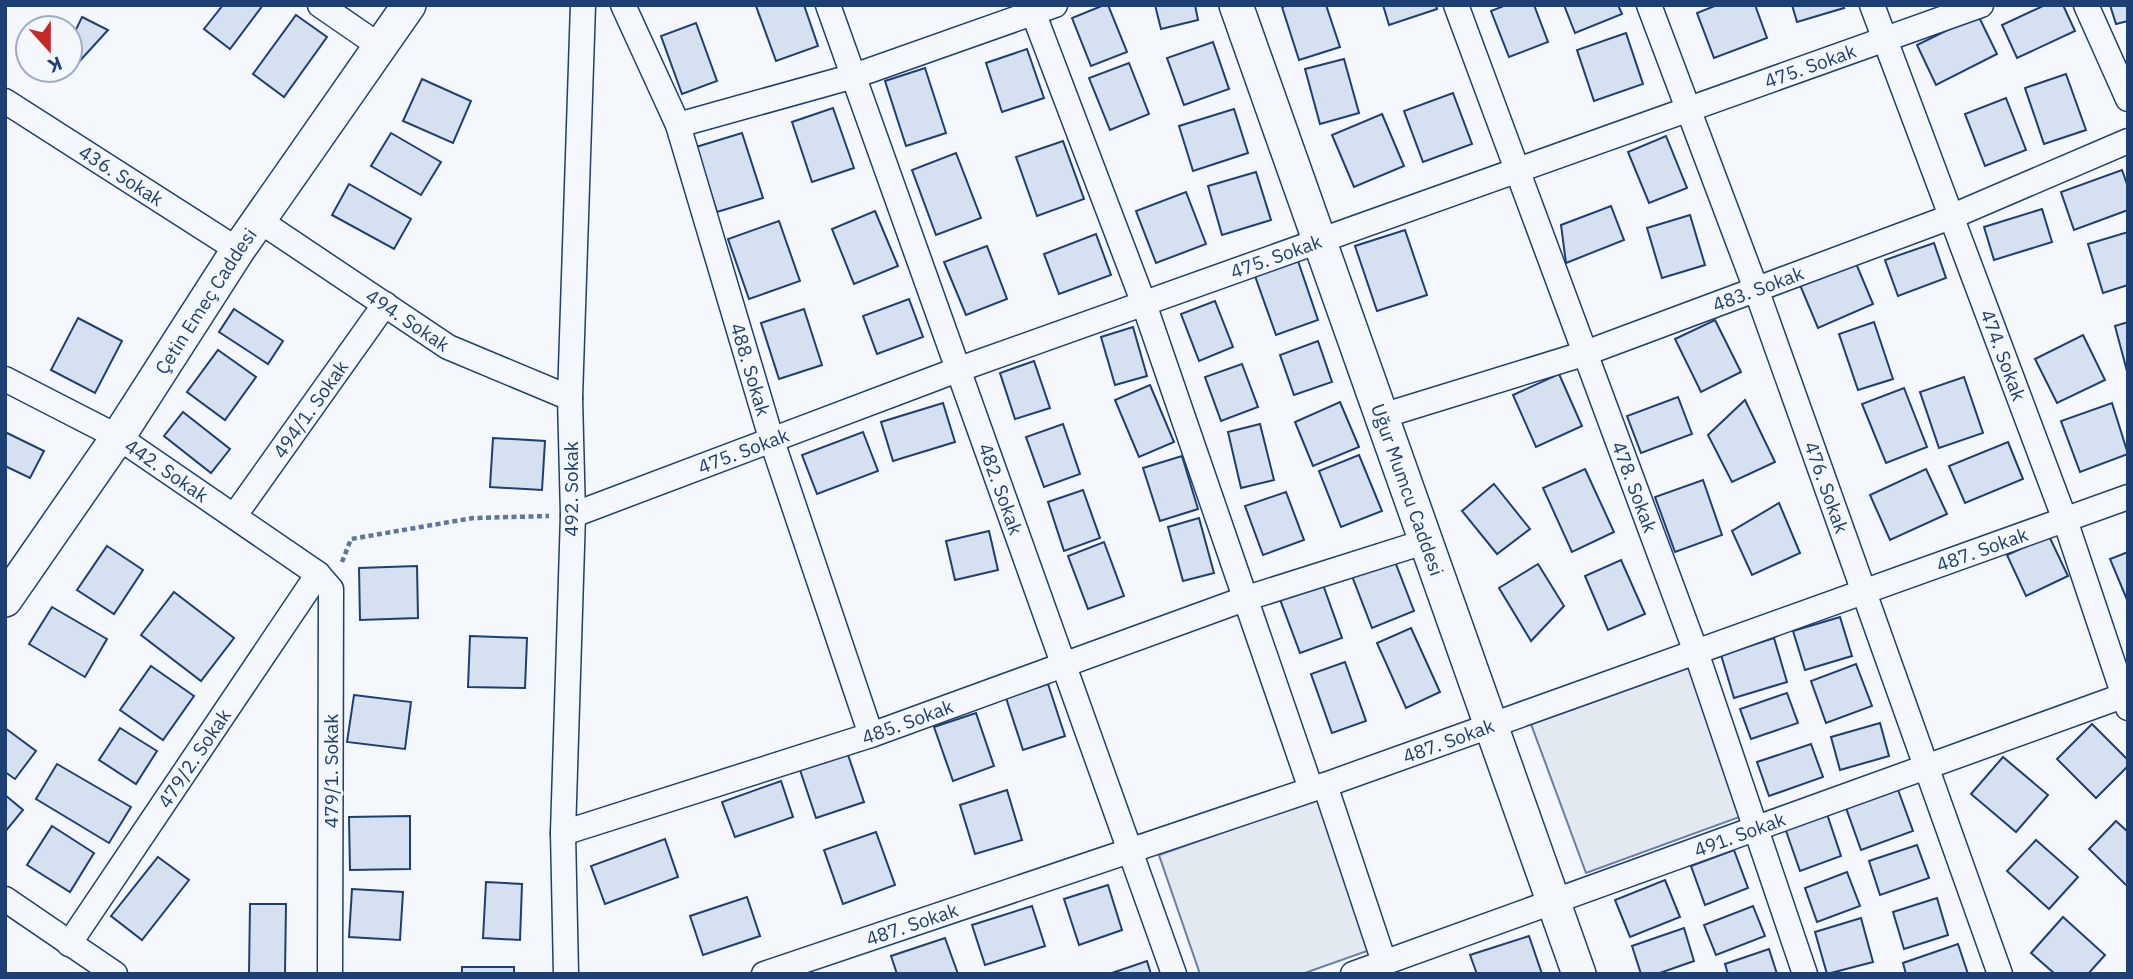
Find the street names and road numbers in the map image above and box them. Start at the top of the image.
street label: 475. Sokak [1761,39,1859,93]
street label: 436. Sokak [75,139,168,211]
street label: Çetin Emeç Caddesi [149,223,262,379]
street label: 475. Sokak [1227,229,1325,284]
street label: 483. Sokak [1709,261,1807,317]
street label: 494. Sokak [361,284,454,357]
street label: 474. Sokak [1975,306,2031,404]
street label: 488. Sokak [726,320,776,419]
street label: 494/1. Sokak [267,355,353,463]
street label: Uğur Mumcu Caddesi [1366,400,1449,579]
street label: 475. Sokak [694,423,792,479]
street label: 442. Sokak [120,433,213,507]
street label: 478. Sokak [1607,438,1663,536]
street label: 476. Sokak [1799,438,1854,536]
street label: 482. Sokak [973,440,1028,538]
street label: 492. Sokak [559,441,583,537]
street label: 487. Sokak [1933,522,2031,577]
street label: 485. Sokak [859,694,956,749]
street label: 479/2. Sokak [152,704,236,812]
street label: 487. Sokak [1399,713,1497,768]
street label: 479/1. Sokak [319,714,343,828]
street label: 491. Sokak [1690,807,1789,862]
street label: 487. Sokak [863,898,961,951]

